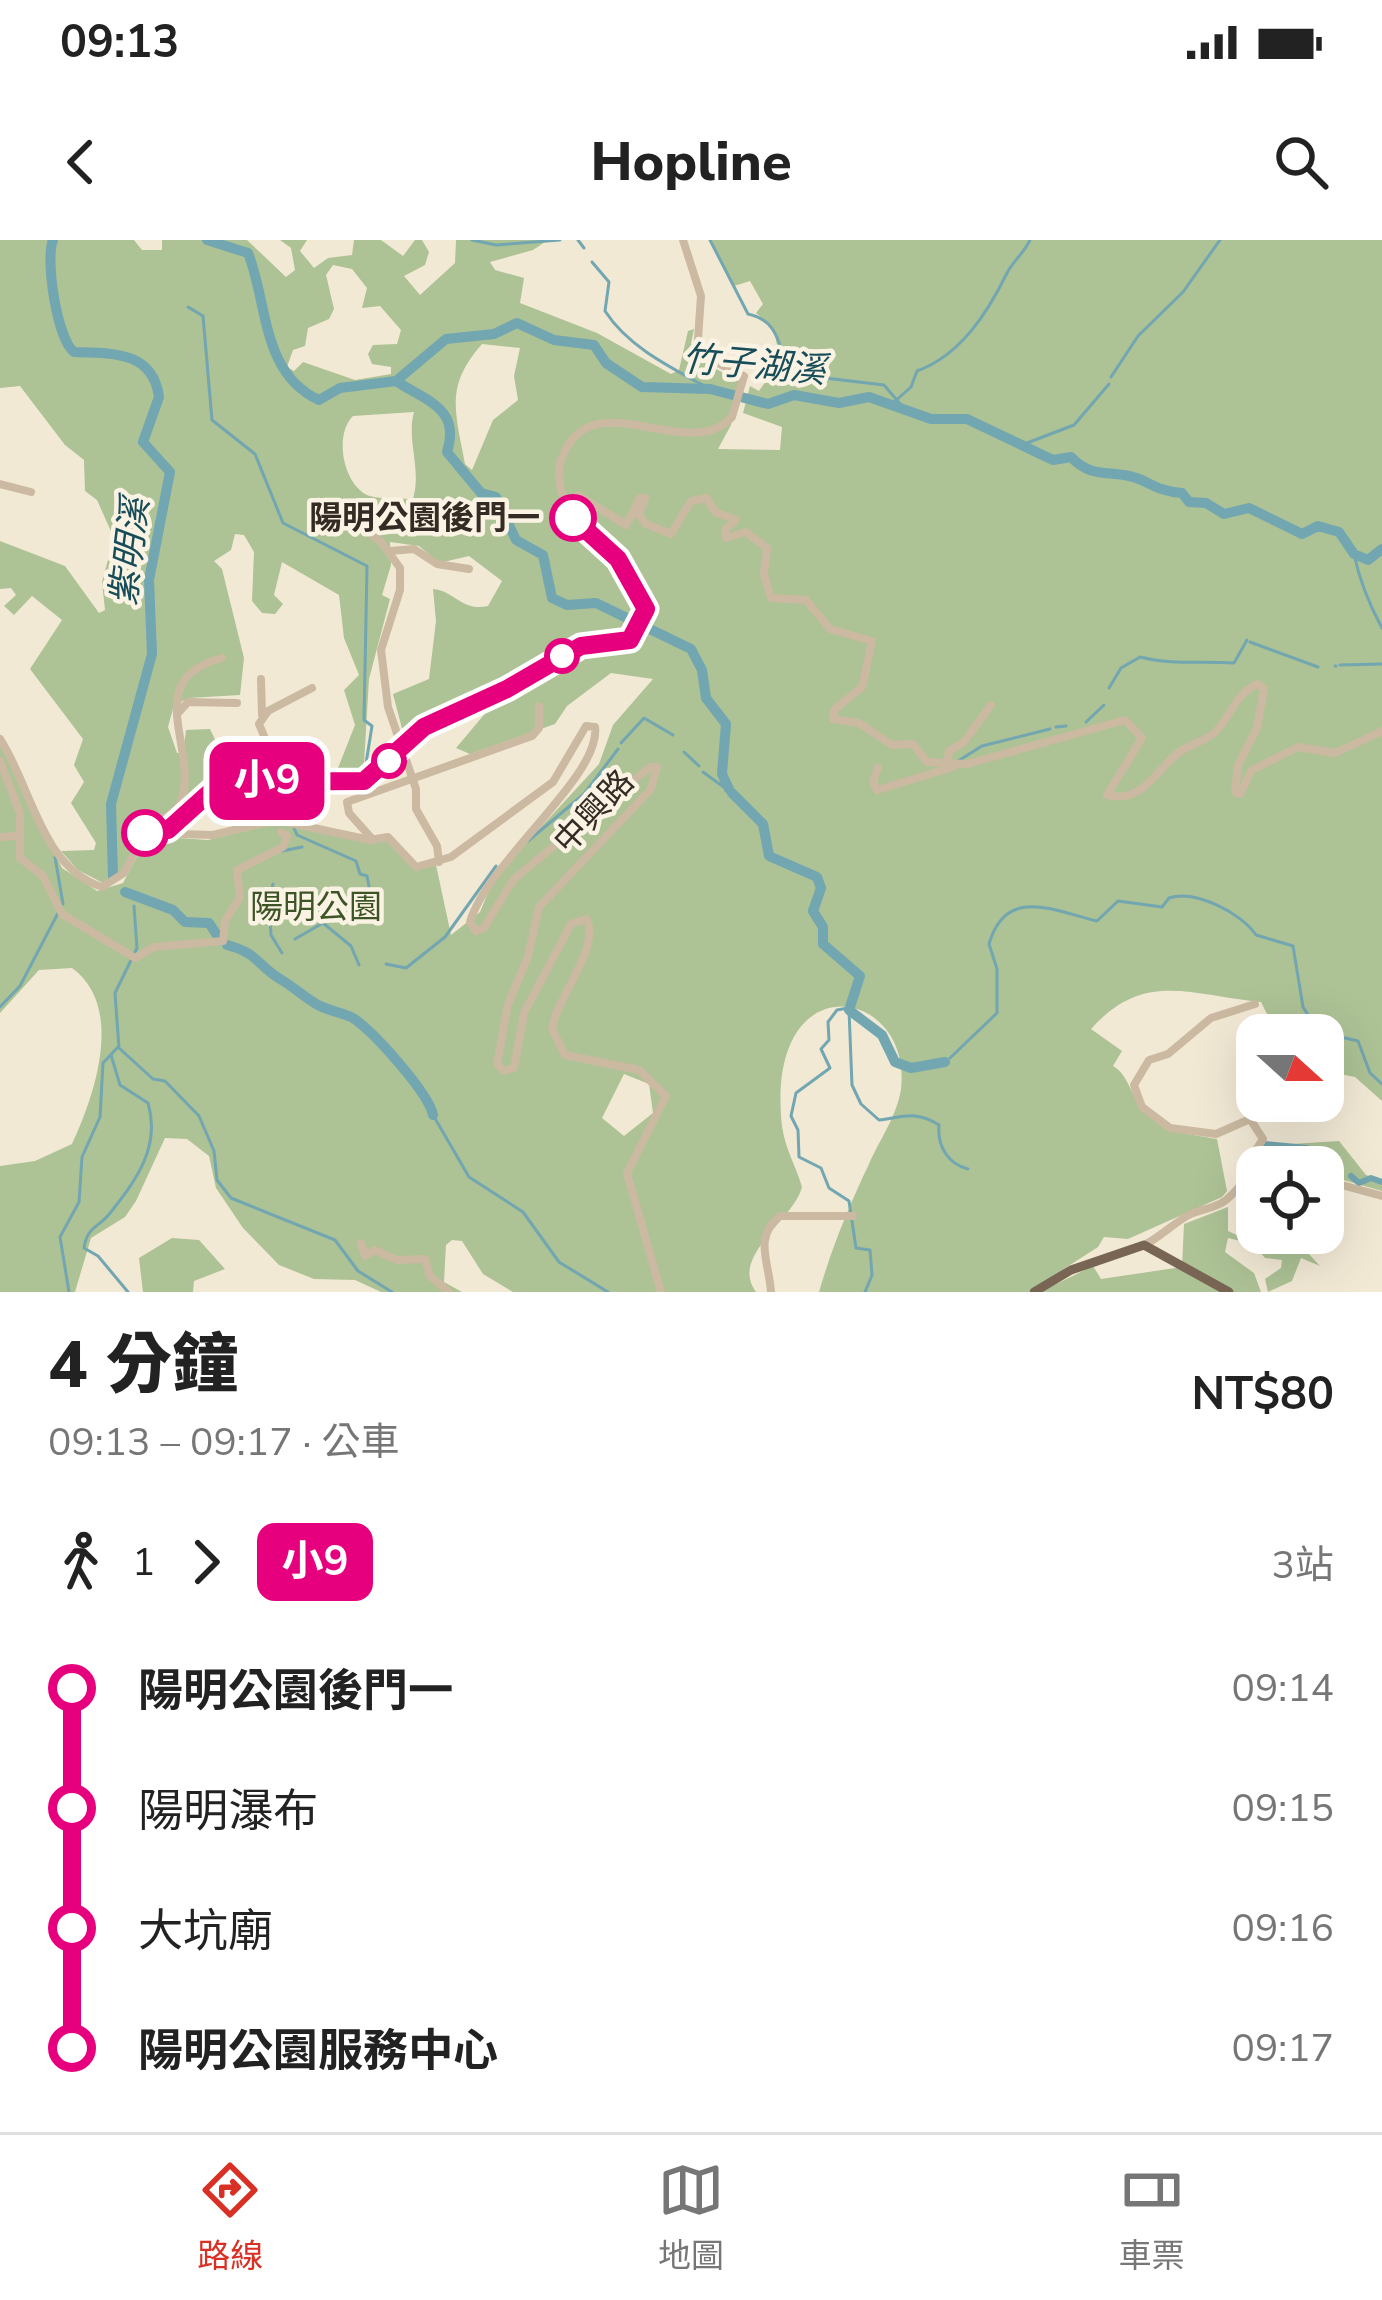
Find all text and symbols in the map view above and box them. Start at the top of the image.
text: 09:13 [60,12,179,73]
text: Hopline [590,125,792,199]
icon: back [48,129,114,195]
icon: search [1268,129,1334,195]
water label: 竹子湖溪 [680,334,833,396]
water label: 紫明溪 [99,490,162,609]
place label: 陽明公園後門一 [309,496,540,541]
marker: 陽明公園後門一 [551,496,595,540]
unlabelled marker [546,640,578,672]
line badge: 小9 [213,742,321,820]
unlabelled marker [373,745,405,777]
text: 小9 [233,752,301,809]
street label: 中興路 [544,760,644,864]
unlabelled marker [123,811,167,855]
park label: 陽明公園 [250,885,382,930]
north arrow [1236,1014,1344,1122]
map controls [1236,1014,1344,1254]
button: locate [1236,1146,1344,1254]
text: 4 分鐘 [48,1320,238,1410]
text: NT$80 [1191,1364,1334,1425]
text: 09:13 – 09:17 · 公車 [48,1416,399,1469]
icon: walk [48,1529,114,1595]
icon: forward [173,1529,239,1595]
text: 小9 [281,1533,349,1590]
text: 1 [132,1536,155,1589]
text: 3站 [1272,1539,1334,1592]
text: 陽明公園後門一 [138,1661,453,1722]
text: 09:14 [1232,1662,1334,1715]
text: 陽明瀑布 [138,1781,318,1842]
text: 09:15 [1232,1782,1334,1835]
text: 大坑廟 [138,1901,273,1962]
text: 09:16 [1232,1902,1334,1955]
text: 陽明公園服務中心 [138,2021,498,2082]
text: 09:17 [1232,2022,1334,2075]
tab: 路線 [197,2157,263,2279]
tab: 地圖 [658,2157,724,2279]
tab: 車票 [1119,2157,1185,2279]

